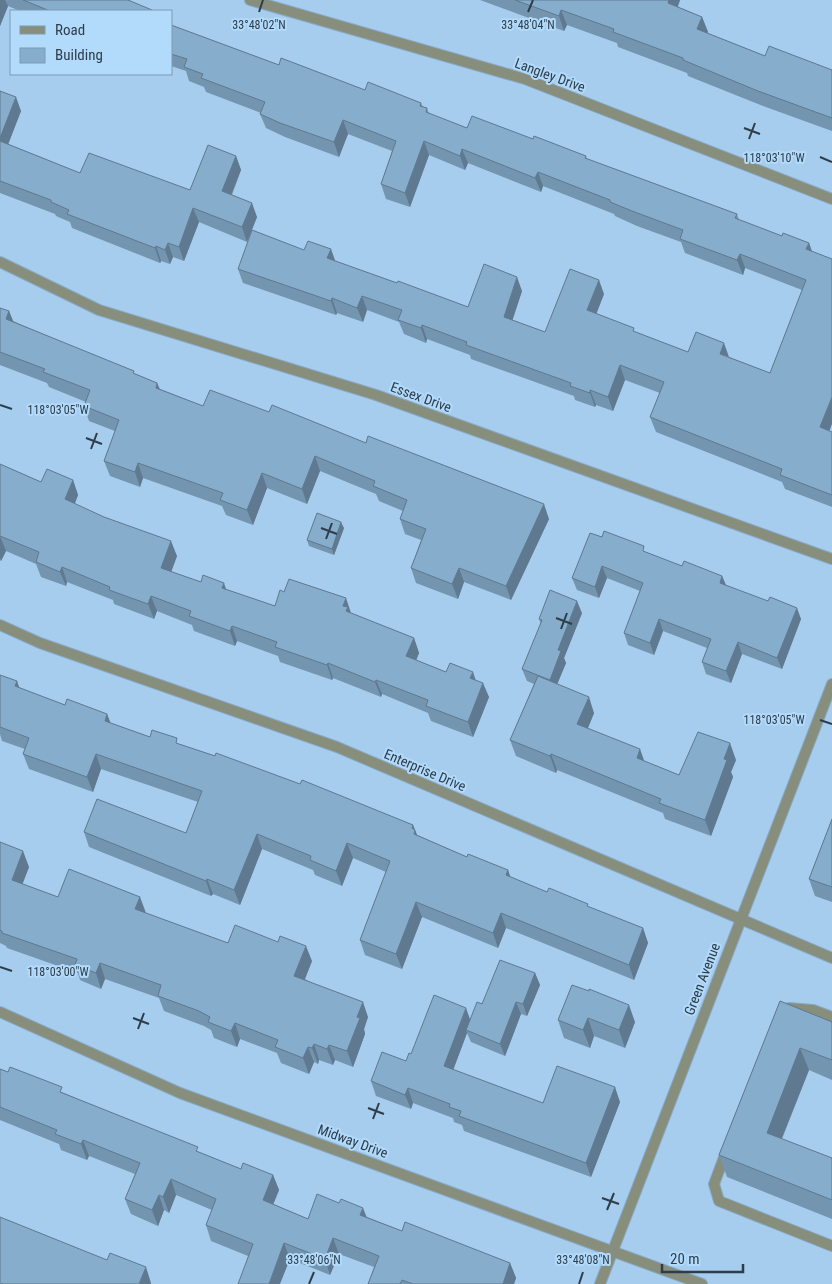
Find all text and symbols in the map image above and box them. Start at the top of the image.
legend [10,10,172,75]
text: 33°48'02"N [232,18,286,32]
text: 33°48'04"N [501,18,555,32]
text: Road [55,21,85,39]
text: Building [55,46,103,64]
street label: Langley Drive [513,55,588,95]
text: 118°03'10"W [743,151,805,165]
street label: Essex Drive [388,379,454,416]
text: 118°03'05"W [27,403,89,417]
text: 118°03'05"W [743,713,805,727]
street label: Enterprise Drive [382,746,469,795]
street label: Green Avenue [681,940,723,1017]
text: 118°03'00"W [27,965,89,979]
street label: Midway Drive [316,1121,391,1161]
scale bar [662,1242,743,1274]
text: 20 m [670,1250,700,1268]
text: 33°48'06"N [287,1253,341,1267]
text: 33°48'08"N [556,1253,610,1267]

